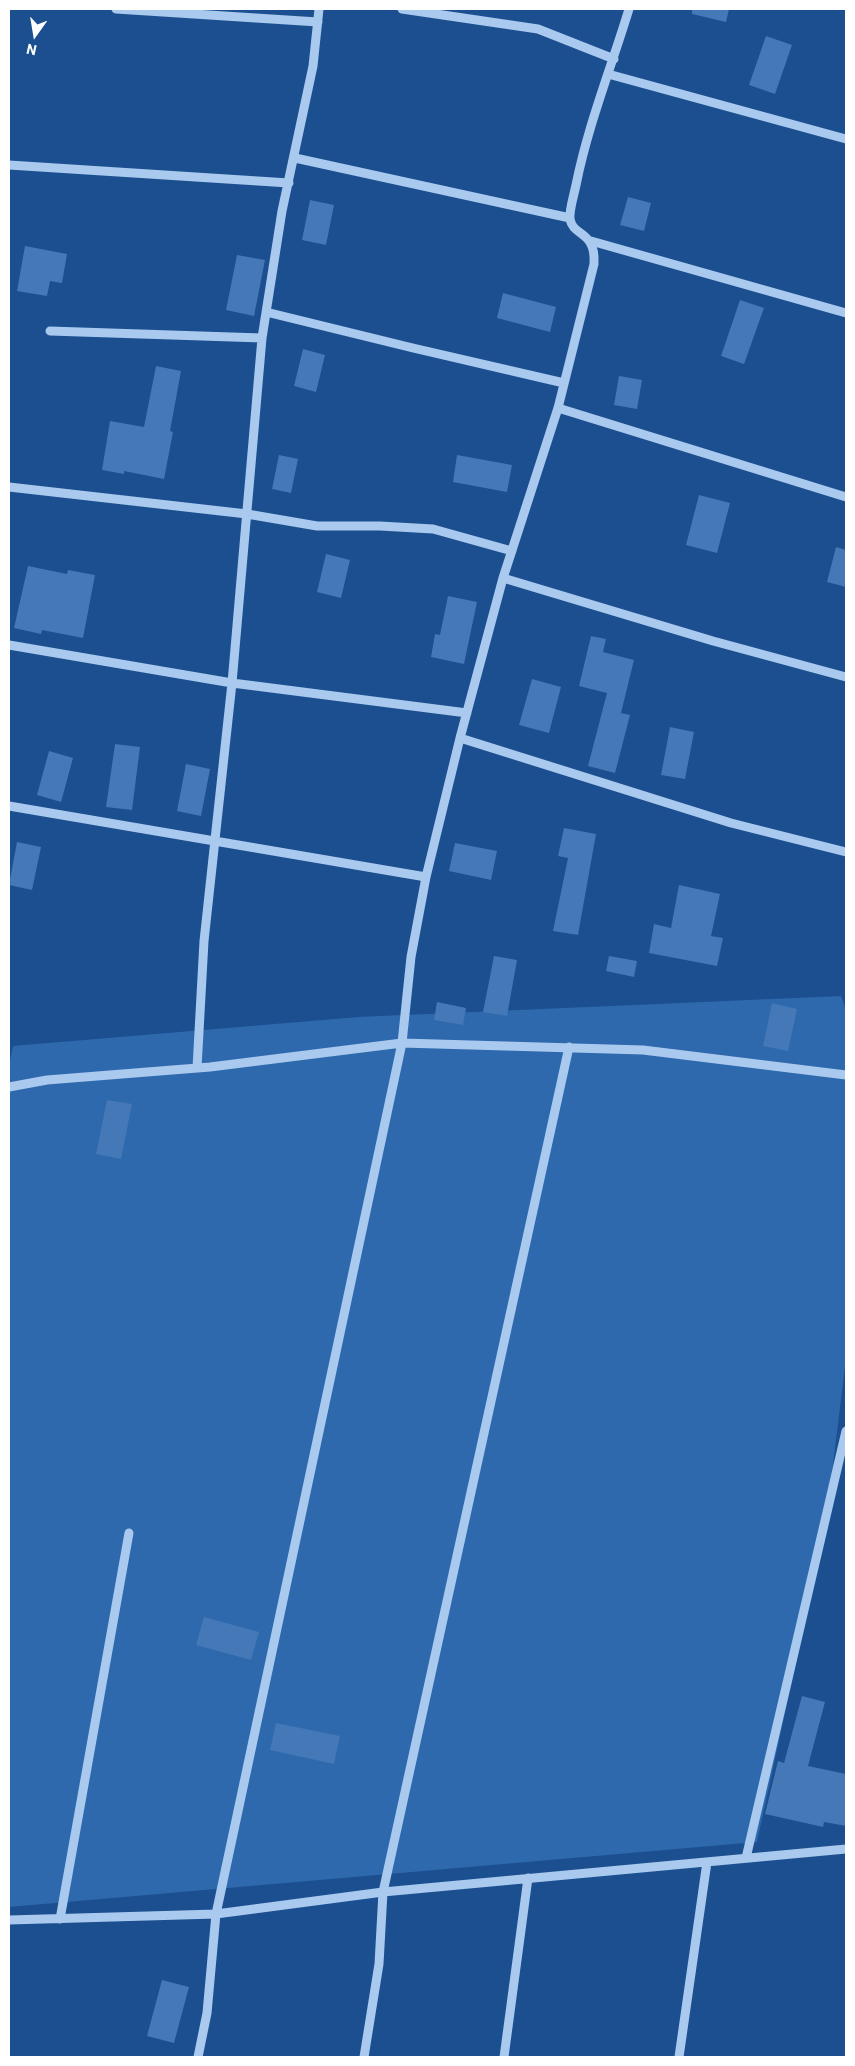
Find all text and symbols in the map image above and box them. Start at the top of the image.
north arrow [10,10,60,60]
text: N [25,41,38,59]

